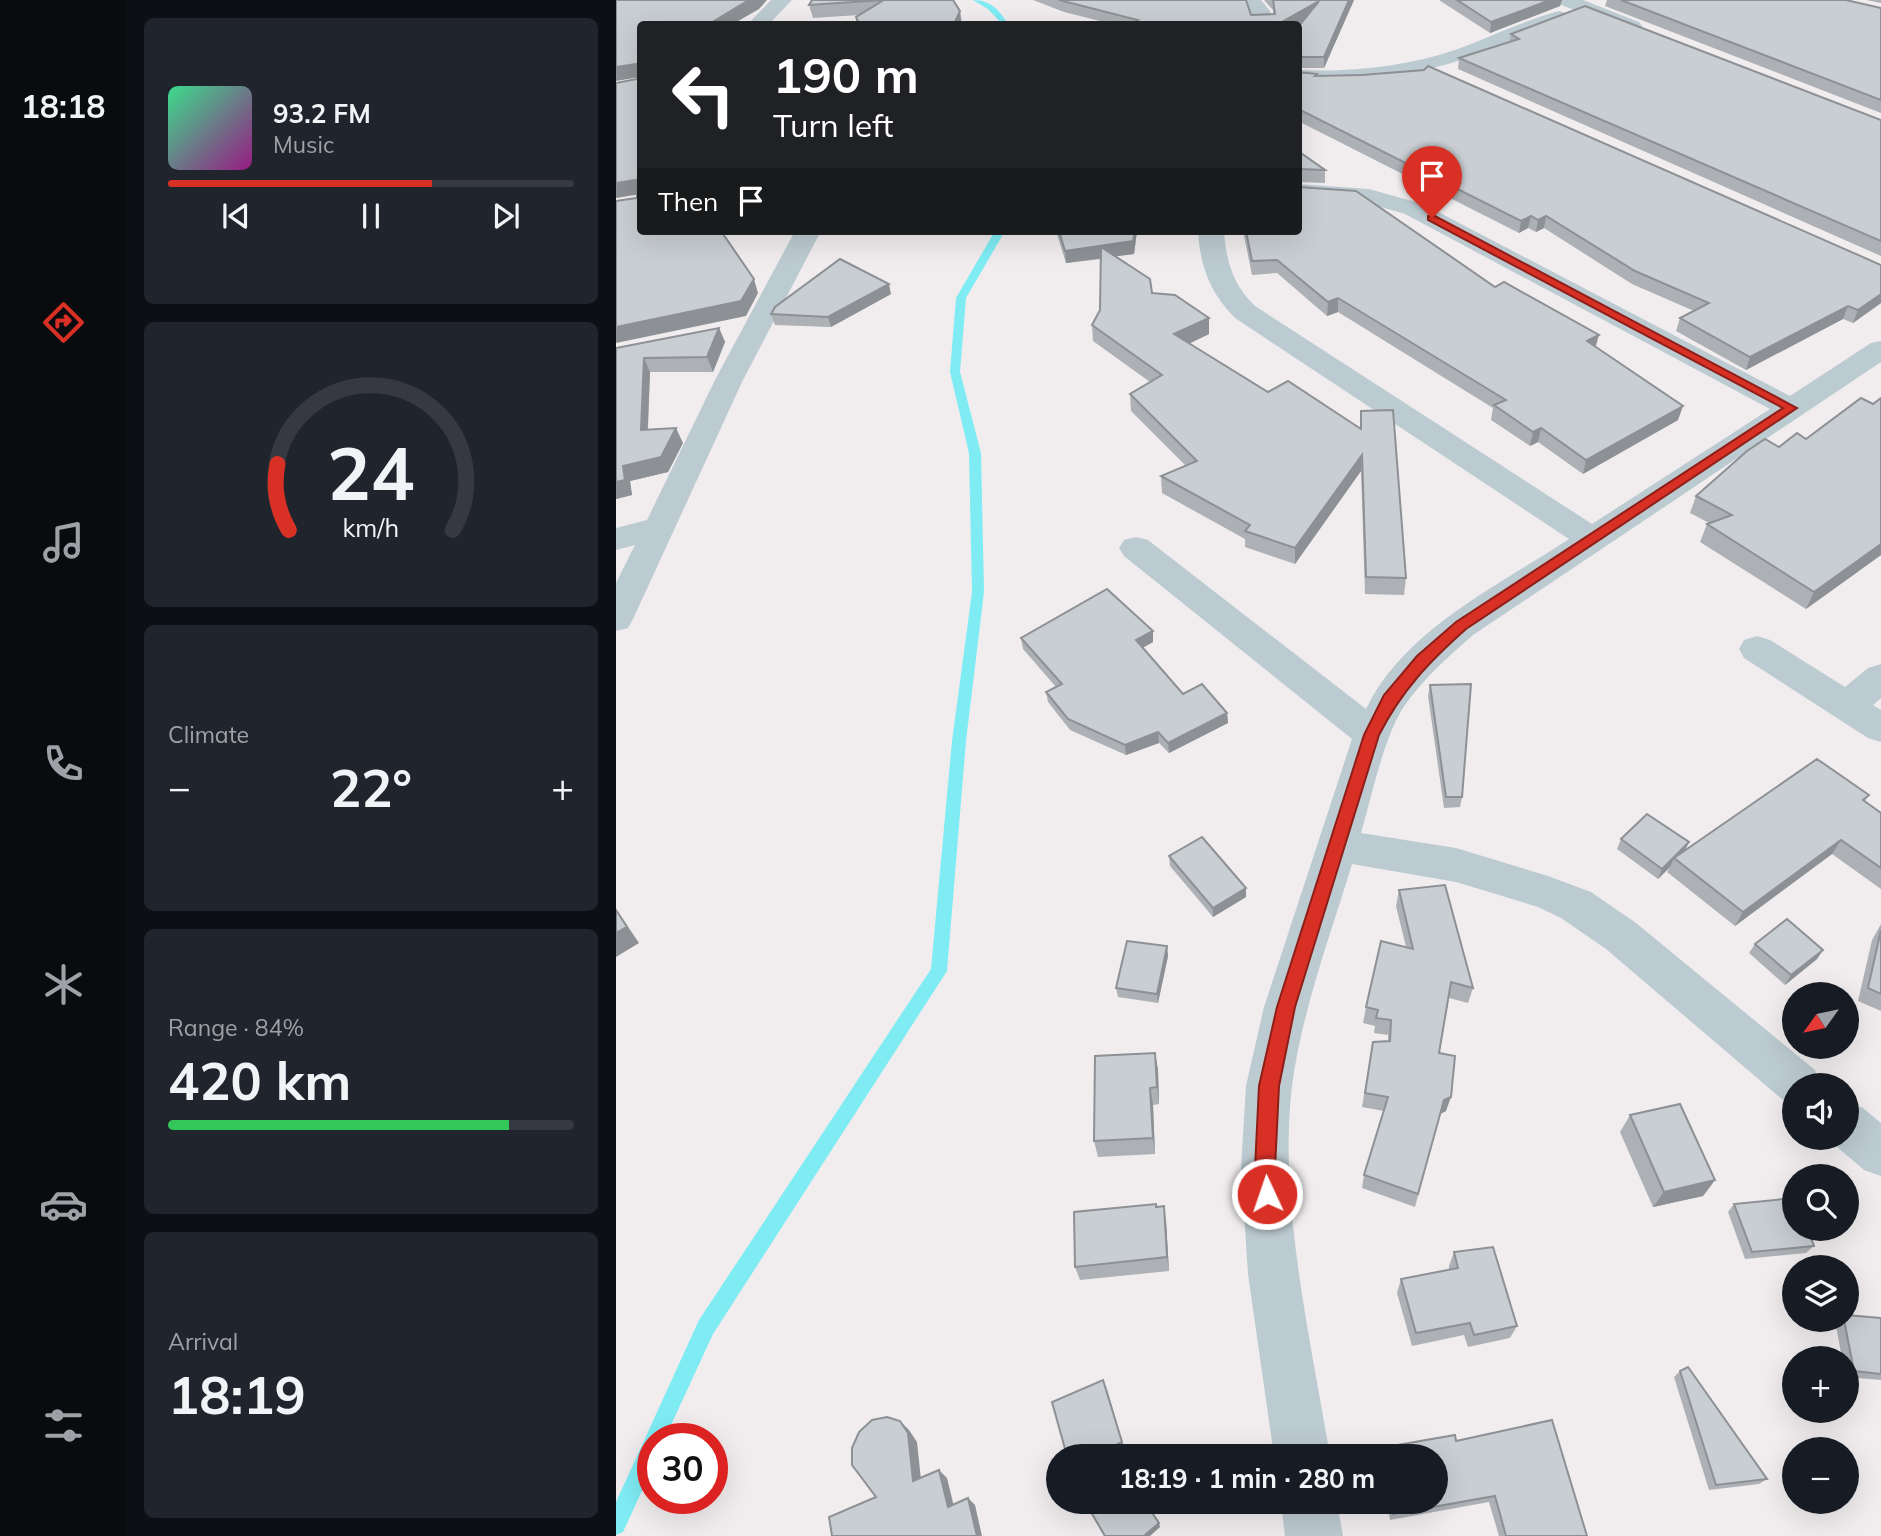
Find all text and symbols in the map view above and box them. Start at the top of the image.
text: 190 m [773,44,919,105]
icon: left [658,49,749,140]
text: 18:18 [21,86,105,126]
text: 93.2 FM [273,97,371,130]
text: Turn left [773,105,893,145]
text: Music [273,130,334,159]
pin [1402,146,1462,218]
icon: arrive [1413,157,1451,195]
icon: arrive [732,182,770,220]
text: Then [658,185,718,218]
icon: previous [217,197,255,235]
icon: pause [352,197,390,235]
icon: next [487,197,525,235]
icon: directions [39,298,88,347]
text: 24 [327,428,415,519]
text: km/h [343,512,399,543]
icon: music [39,518,88,567]
text: Climate [168,720,249,749]
icon: phone [39,739,88,788]
text: 22° [330,755,412,820]
text: − [168,763,191,811]
text: + [551,763,574,811]
icon: climate [39,960,88,1009]
north arrow [1782,982,1858,1059]
map controls [1782,982,1859,1514]
text: Range · 84% [168,1013,304,1042]
text: 420 km [168,1048,351,1113]
button: sound [1782,1073,1859,1150]
position arrow [1230,1157,1304,1231]
button: search [1782,1164,1859,1241]
icon: car [39,1180,88,1229]
button: layers [1782,1255,1859,1332]
text: Arrival [168,1327,238,1356]
button: + [1782,1346,1859,1423]
text: 18:19 [168,1362,306,1427]
icon: filters [39,1401,88,1450]
speed limit sign: 30 [637,1423,728,1514]
button: − [1782,1437,1859,1514]
text: 18:19 · 1 min · 280 m [1119,1462,1375,1495]

